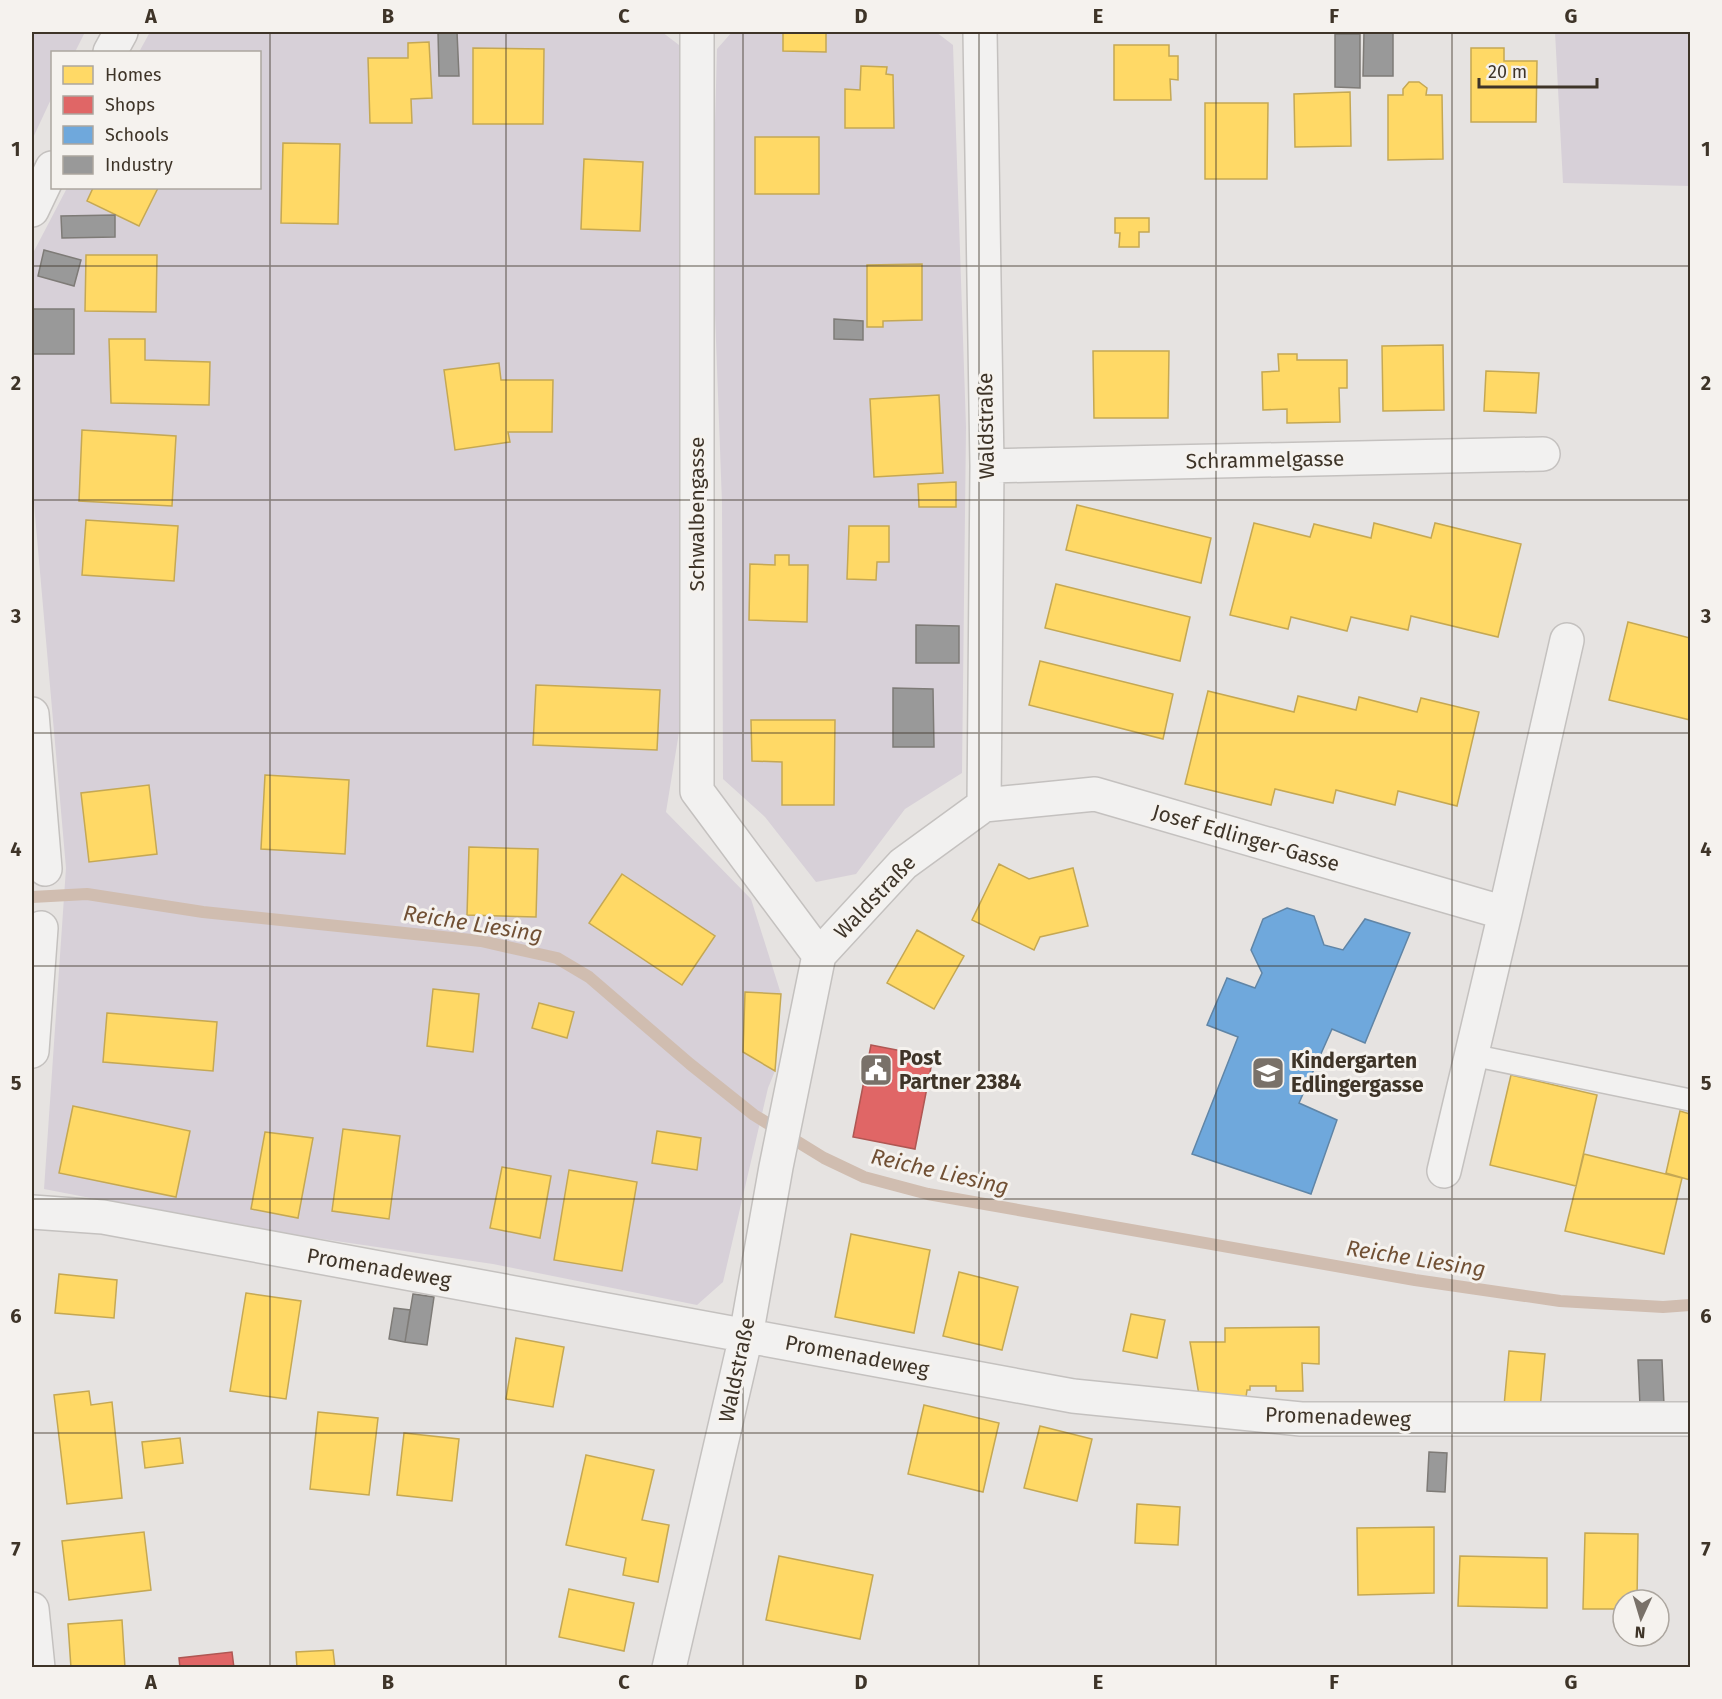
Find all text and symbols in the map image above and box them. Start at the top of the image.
text: A [144,4,158,28]
text: B [382,4,394,28]
text: C [618,4,630,28]
text: D [854,4,868,28]
text: E [1093,4,1103,28]
text: F [1329,4,1339,28]
text: G [1565,4,1577,28]
legend [51,51,261,189]
scale bar [1479,51,1598,89]
text: 20 m [1488,61,1527,83]
text: Homes [105,64,161,86]
text: Shops [105,94,155,116]
text: Schools [105,124,169,146]
text: 1 [11,137,21,161]
text: 1 [1701,137,1711,161]
text: Industry [105,154,173,176]
text: 2 [11,371,21,395]
text: 2 [1701,371,1711,395]
street label: Waldstraße [972,372,1000,480]
street label: Schwalbengasse [684,437,710,591]
street label: Schrammelgasse [1185,446,1345,474]
text: 3 [10,604,21,628]
text: 3 [1700,604,1711,628]
street label: Josef Edlinger-Gasse [1149,799,1343,877]
text: 4 [10,837,22,861]
text: 4 [1700,837,1712,861]
street label: Waldstraße [829,850,921,944]
water label: Reiche Liesing [401,899,545,948]
place label: Post Partner 2384 [899,1045,1022,1095]
place label: Kindergarten Edlingergasse [1291,1048,1424,1098]
public building icon: Post Partner 2384 [858,1052,894,1088]
school or university icon: Kindergarten Edlingergasse [1250,1055,1286,1091]
text: 5 [11,1071,22,1095]
text: 5 [1701,1071,1712,1095]
water label: Reiche Liesing [868,1143,1011,1200]
water label: Reiche Liesing [1344,1234,1488,1283]
street label: Promenadeweg [305,1243,453,1294]
text: 6 [10,1304,22,1328]
text: 6 [1700,1304,1712,1328]
street label: Waldstraße [713,1315,761,1425]
street label: Promenadeweg [783,1329,931,1383]
street label: Promenadeweg [1265,1401,1412,1433]
text: 7 [11,1537,21,1561]
text: 7 [1701,1537,1711,1561]
north arrow [1611,1588,1671,1648]
text: N [1634,1623,1646,1642]
text: A [144,1670,158,1694]
text: B [382,1670,394,1694]
text: C [618,1670,630,1694]
text: D [854,1670,868,1694]
text: E [1093,1670,1103,1694]
text: F [1329,1670,1339,1694]
text: G [1565,1670,1577,1694]

